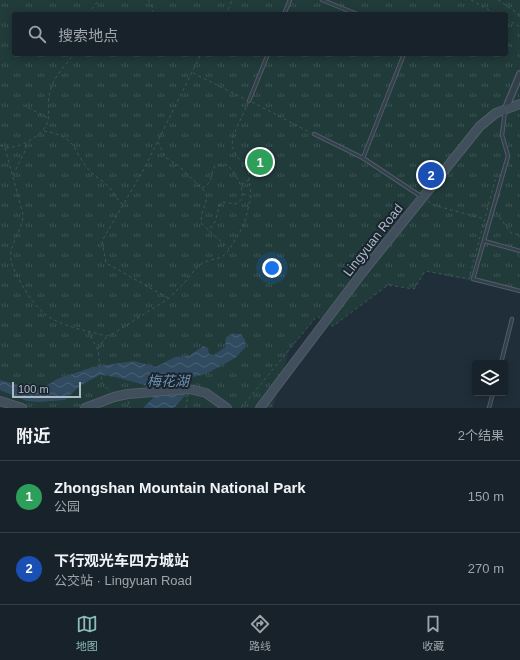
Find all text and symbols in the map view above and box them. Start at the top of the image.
search box [12,12,508,56]
icon: search [26,23,48,45]
text: 搜索地点 [58,27,118,44]
pin: 1 [247,147,273,177]
pin: 2 [418,160,444,190]
street label: Lingyuan Road [340,201,406,279]
your location [262,258,282,278]
map controls [472,360,508,396]
button: layers [472,360,508,396]
water label: 梅花湖 [147,373,191,389]
scale bar [12,380,81,399]
text: 100 m [18,383,49,395]
text: 附近 [16,427,50,446]
text: 2个结果 [458,428,504,443]
text: Zhongshan Mountain National Park [54,479,306,496]
text: 1 [25,489,33,504]
text: 150 m [468,489,504,504]
text: 公园 [54,499,80,514]
text: 下行观光车四方城站 [54,552,189,569]
text: 2 [25,561,33,576]
text: 270 m [468,561,504,576]
text: 公交站 · Lingyuan Road [54,573,192,588]
tab: 地图 [76,613,98,653]
tab: 路线 [249,613,271,653]
tab: 收藏 [422,613,444,653]

